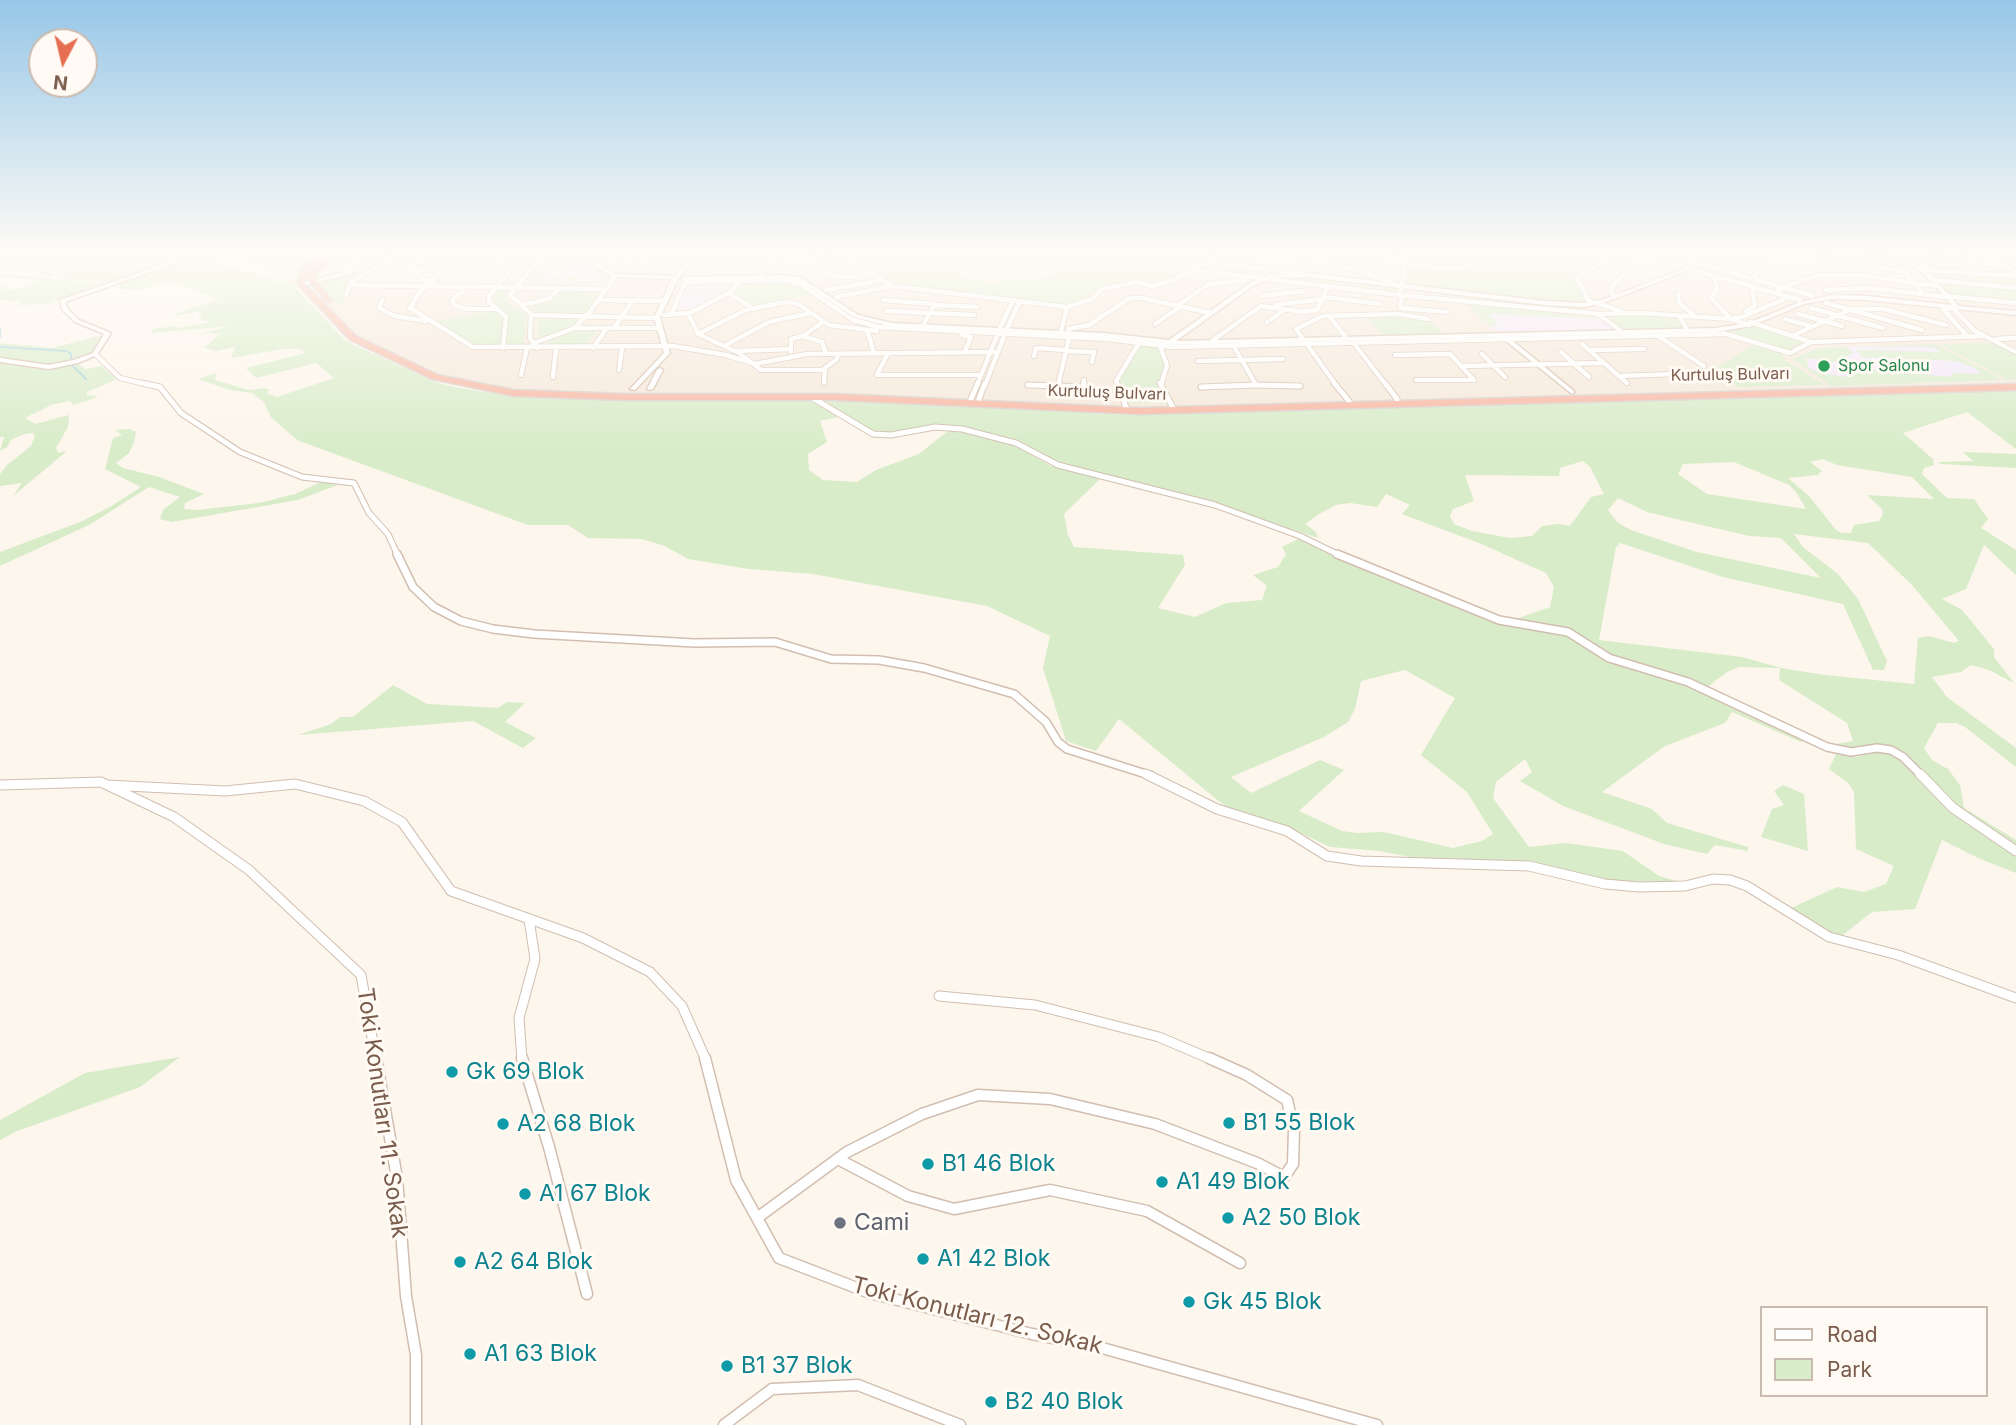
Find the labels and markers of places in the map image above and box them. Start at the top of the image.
place label: Spor Salonu [1838,356,1930,376]
marker: Spor Salonu [1816,358,1832,374]
place label: Gk 69 Blok [466,1058,584,1086]
marker: Gk 69 Blok [444,1064,460,1080]
place label: B1 55 Blok [1243,1109,1355,1137]
place label: A2 68 Blok [517,1110,635,1138]
marker: B1 55 Blok [1221,1115,1237,1131]
marker: A2 68 Blok [495,1116,511,1132]
place label: B1 46 Blok [942,1150,1055,1178]
marker: B1 46 Blok [920,1156,936,1172]
place label: A1 49 Blok [1176,1168,1290,1196]
marker: A1 49 Blok [1154,1174,1170,1190]
place label: A1 67 Blok [539,1180,651,1208]
marker: A1 67 Blok [517,1186,533,1202]
place label: A2 50 Blok [1242,1204,1360,1232]
place label: Cami [854,1209,909,1237]
marker: A2 50 Blok [1220,1210,1236,1226]
marker: Cami [832,1215,848,1231]
place label: A1 42 Blok [937,1245,1050,1273]
place label: A2 64 Blok [474,1248,593,1276]
marker: A1 42 Blok [915,1251,931,1267]
marker: A2 64 Blok [452,1254,468,1270]
place label: Gk 45 Blok [1203,1288,1322,1316]
marker: Gk 45 Blok [1181,1294,1197,1310]
place label: A1 63 Blok [484,1340,597,1368]
marker: A1 63 Blok [462,1346,478,1362]
place label: B1 37 Blok [741,1352,853,1380]
marker: B1 37 Blok [719,1358,735,1374]
place label: B2 40 Blok [1005,1388,1123,1416]
marker: B2 40 Blok [983,1394,999,1410]

